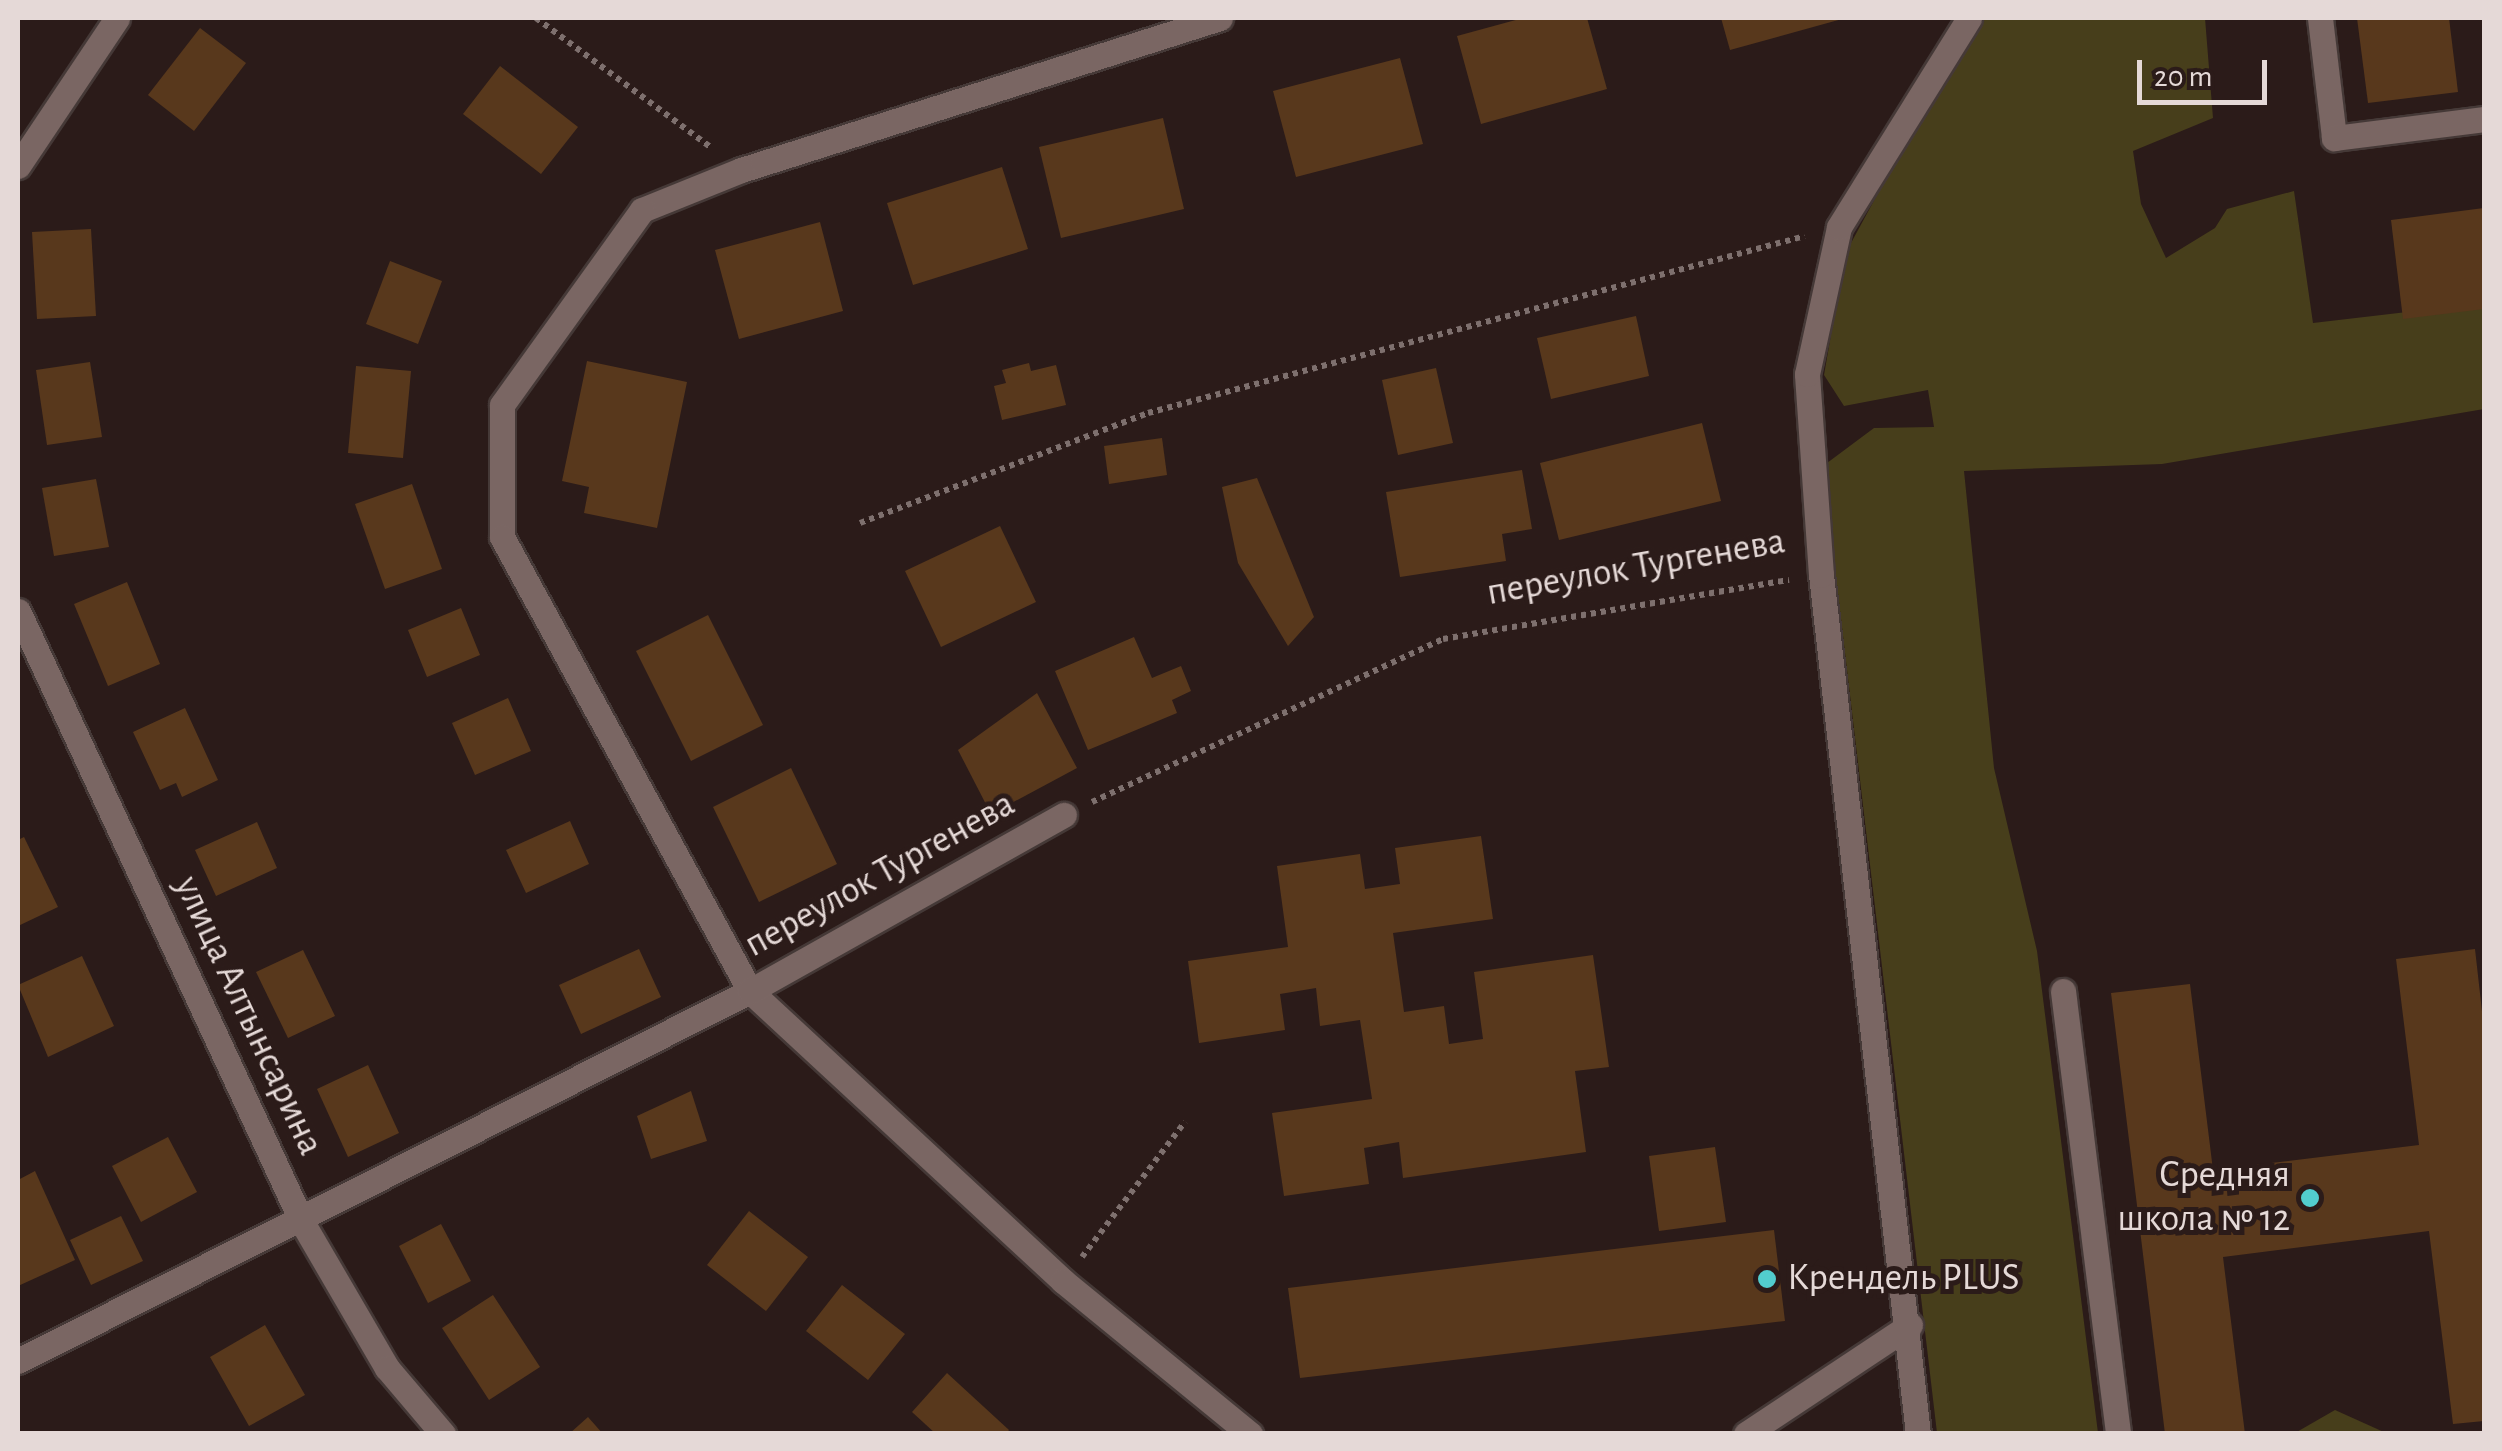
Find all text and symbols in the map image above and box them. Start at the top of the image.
scale bar [2142,40,2272,102]
text: 20 m [2154,62,2212,92]
street label: переулок Тургенева [1483,519,1789,617]
street label: переулок Тургенева [737,782,1023,968]
street label: улица Алтынсарина [163,869,333,1163]
place label: Средняя школа № 12 [2117,1153,2290,1242]
marker: Средняя школа № 12 [2299,1187,2321,1209]
place label: Крендель PLUS [1787,1256,2019,1302]
marker: Крендель PLUS [1756,1268,1778,1290]

